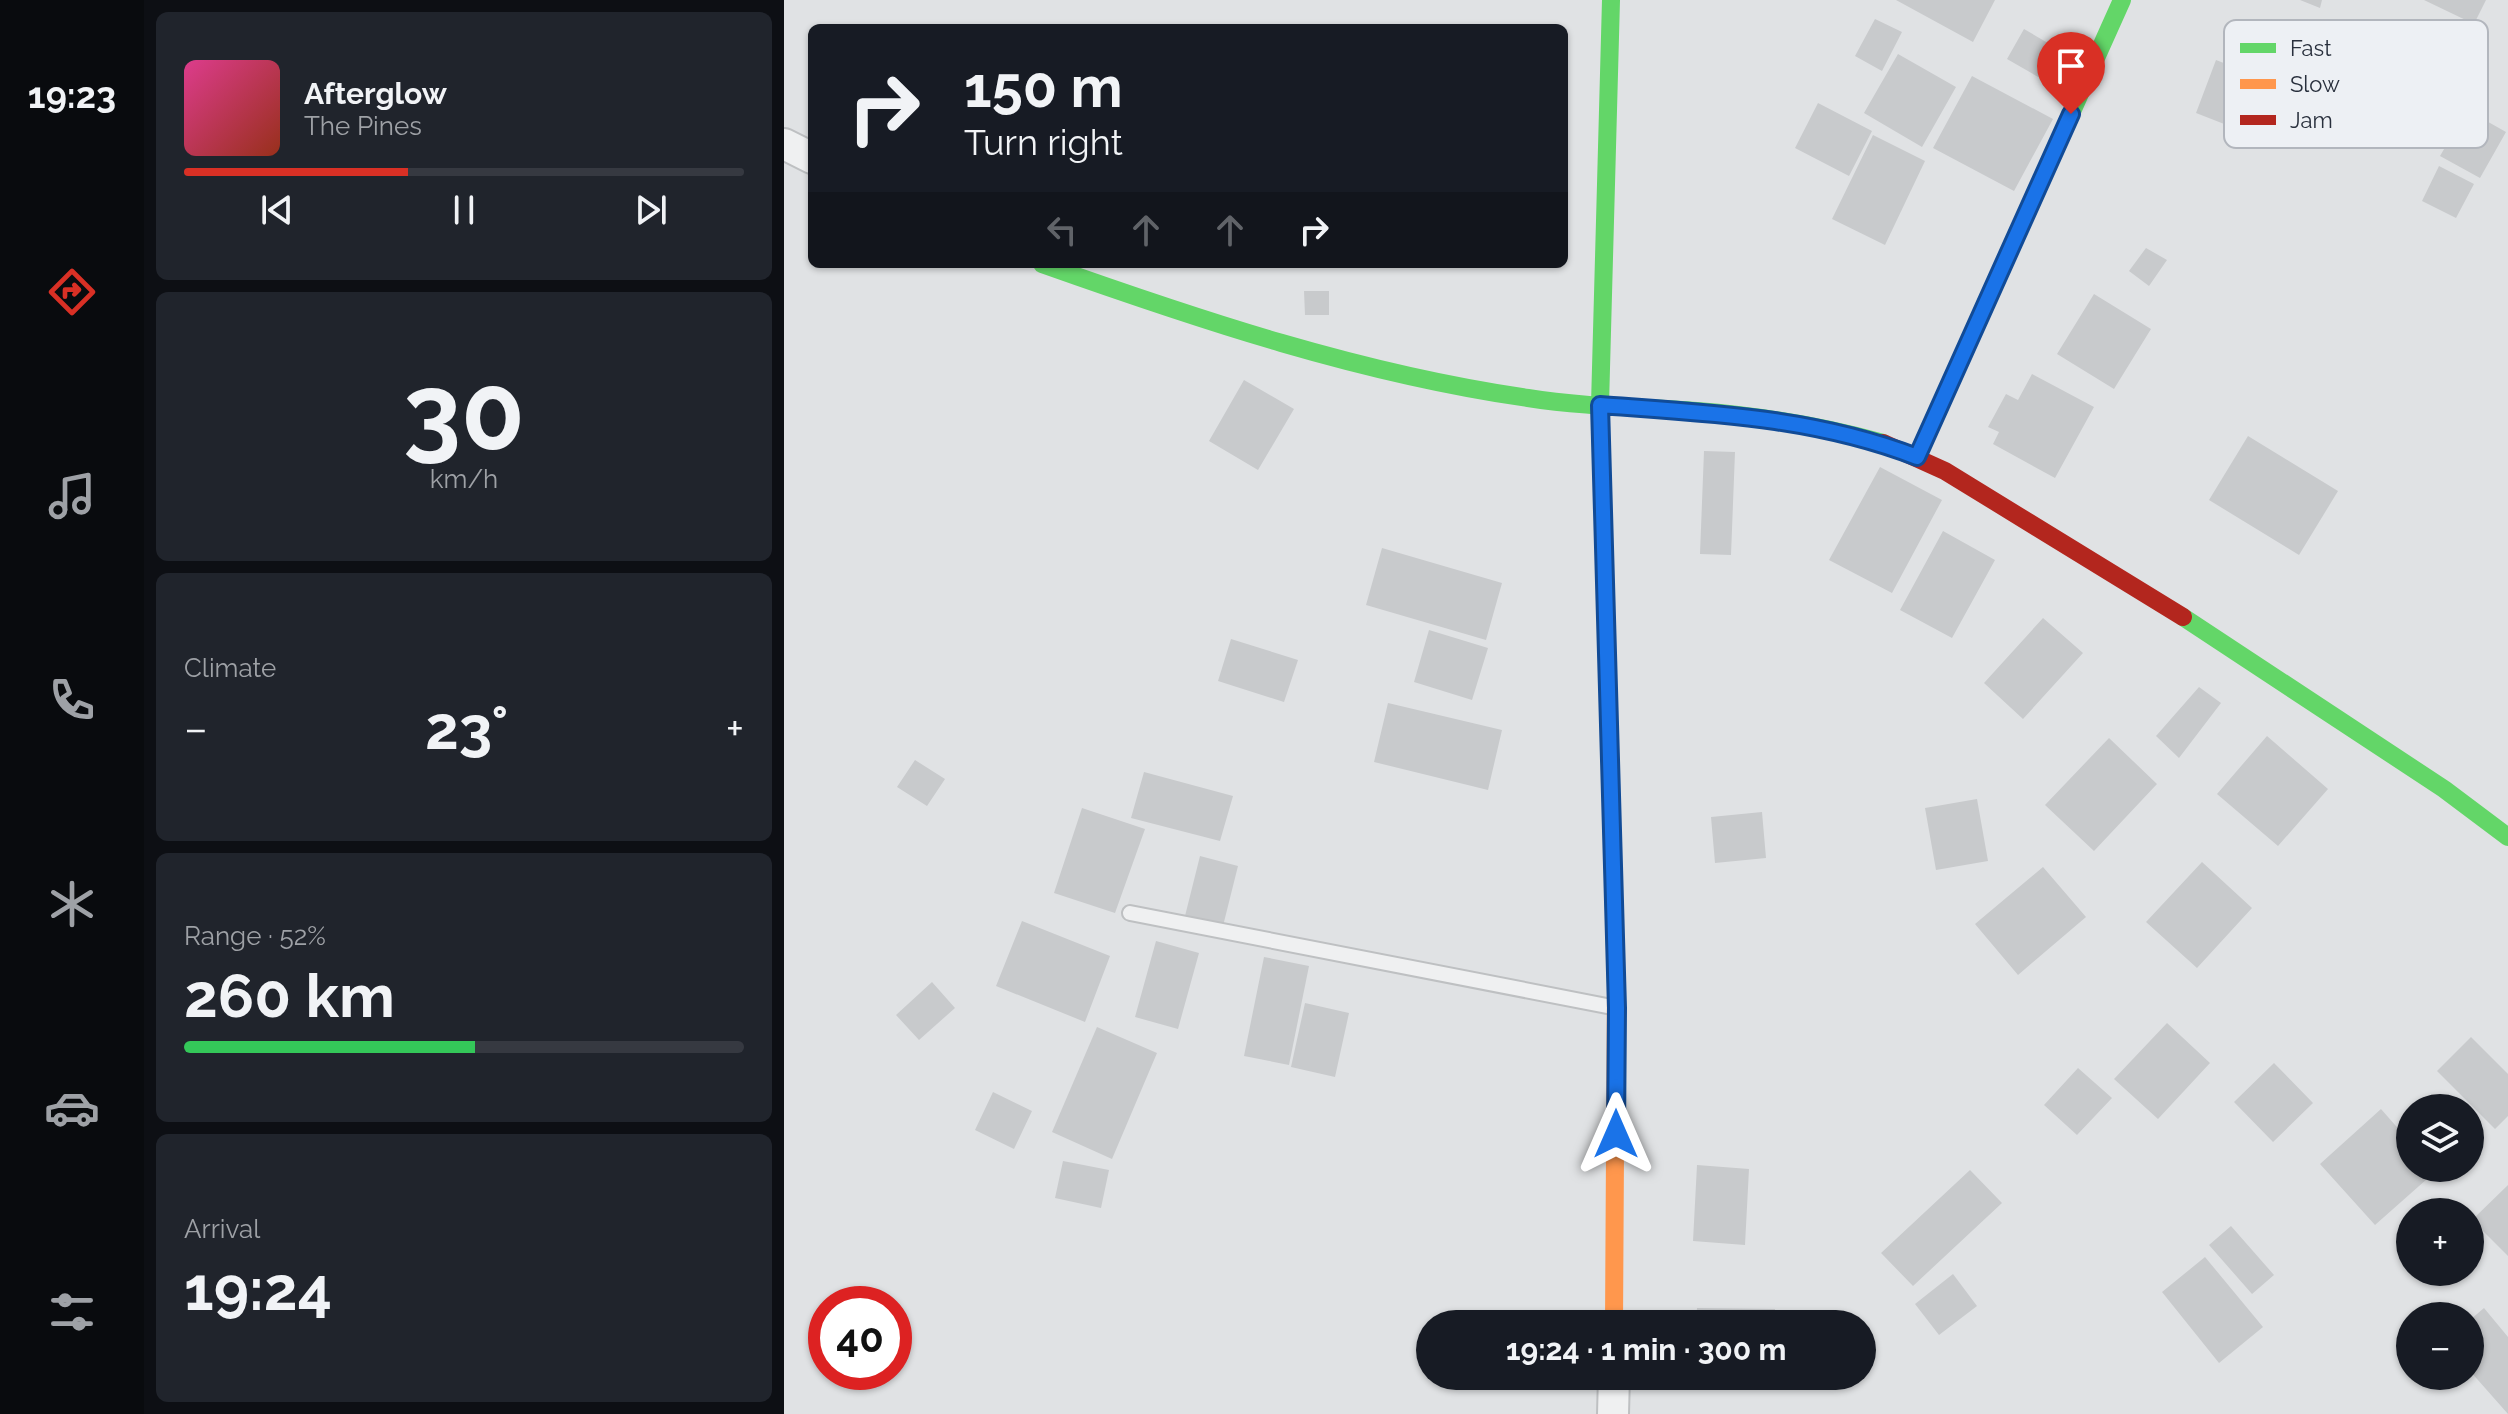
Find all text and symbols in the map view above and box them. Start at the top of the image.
legend [2224,20,2488,148]
pin [2037,32,2105,114]
text: Fast [2290,35,2332,61]
icon: arrive [2049,44,2093,88]
text: 150 m [964,54,1123,120]
icon: right [832,56,936,160]
text: Slow [2290,71,2340,97]
text: 19:23 [28,74,116,116]
text: Afterglow [304,76,447,111]
text: Jam [2290,107,2333,133]
text: The Pines [304,111,422,141]
text: Turn right [964,121,1123,163]
icon: previous [255,188,299,232]
icon: pause [442,188,486,232]
icon: next [629,188,673,232]
icon: left [1040,208,1084,252]
icon: ahead [1124,208,1168,252]
icon: ahead [1208,208,1252,252]
icon: right [1292,208,1336,252]
icon: directions [44,264,100,320]
text: 30 [403,351,525,473]
text: km/h [430,464,498,494]
icon: music [44,468,100,524]
text: Climate [184,653,276,683]
icon: phone [44,672,100,728]
text: 23° [425,693,508,763]
text: − [184,703,208,754]
text: + [726,703,744,754]
icon: climate [44,876,100,932]
text: Range · 52% [184,921,326,951]
text: 260 km [184,961,395,1031]
icon: car [44,1080,100,1136]
position arrow [1574,1092,1658,1176]
map controls [2396,1094,2484,1390]
button: layers [2396,1094,2484,1182]
button: + [2396,1198,2484,1286]
text: Arrival [184,1214,260,1244]
text: 19:24 [184,1254,332,1324]
icon: filters [44,1284,100,1340]
speed limit sign: 40 [808,1286,912,1390]
button: − [2396,1302,2484,1390]
text: 19:24 · 1 min · 300 m [1506,1332,1786,1367]

